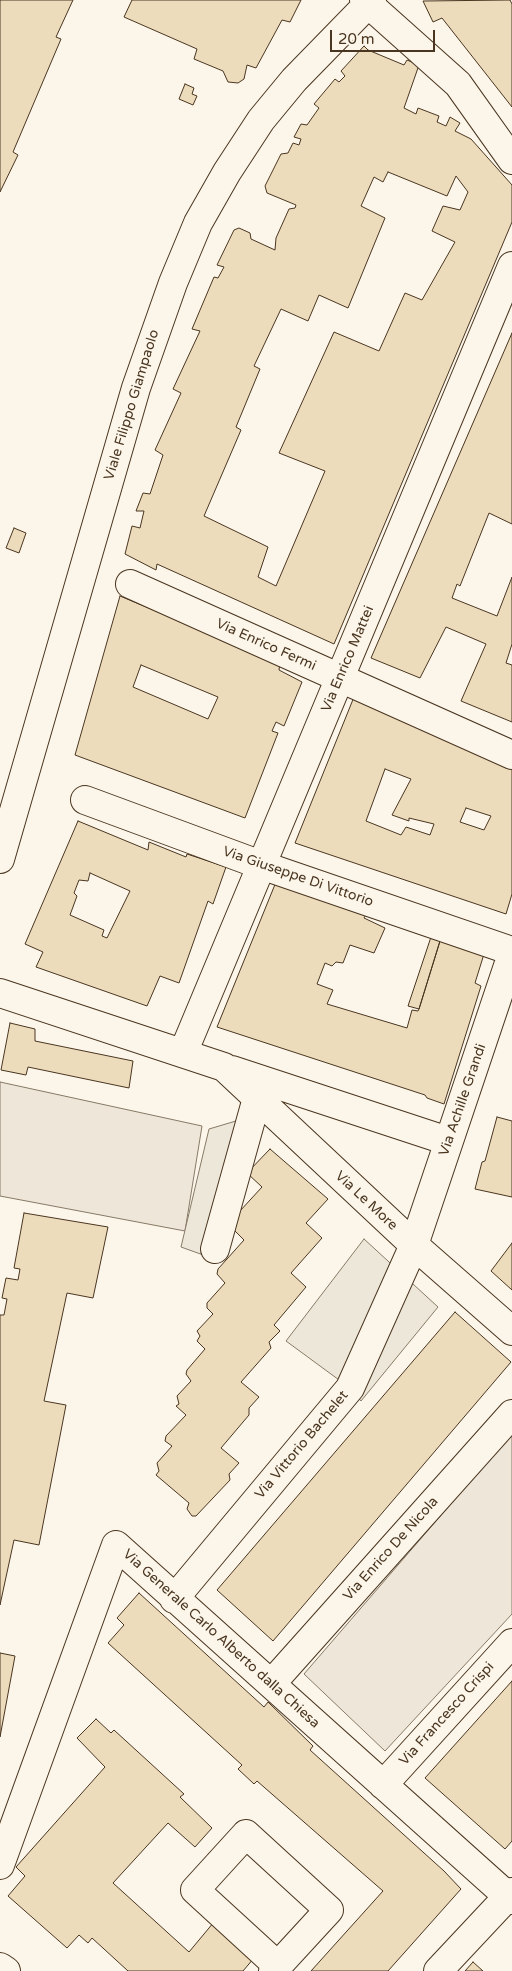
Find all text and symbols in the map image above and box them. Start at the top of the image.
scale bar [332,20,437,52]
text: 20 m [338,30,375,48]
street label: Viale Filippo Giampaolo [101,328,163,482]
street label: Via Enrico Mattei [318,603,378,715]
street label: Via Enrico Fermi [213,615,319,675]
street label: Via Giuseppe Di Vittorio [221,843,375,911]
street label: Via Achille Grandi [436,1042,490,1158]
street label: Via Le More [331,1168,401,1234]
street label: Via Vittorio Bachelet [252,1388,352,1502]
street label: Via Enrico De Nicola [340,1494,442,1604]
street label: Via Generale Carlo Alberto dalla Chiesa [119,1546,323,1732]
street label: Via Francesco Crispi [396,1659,498,1769]

